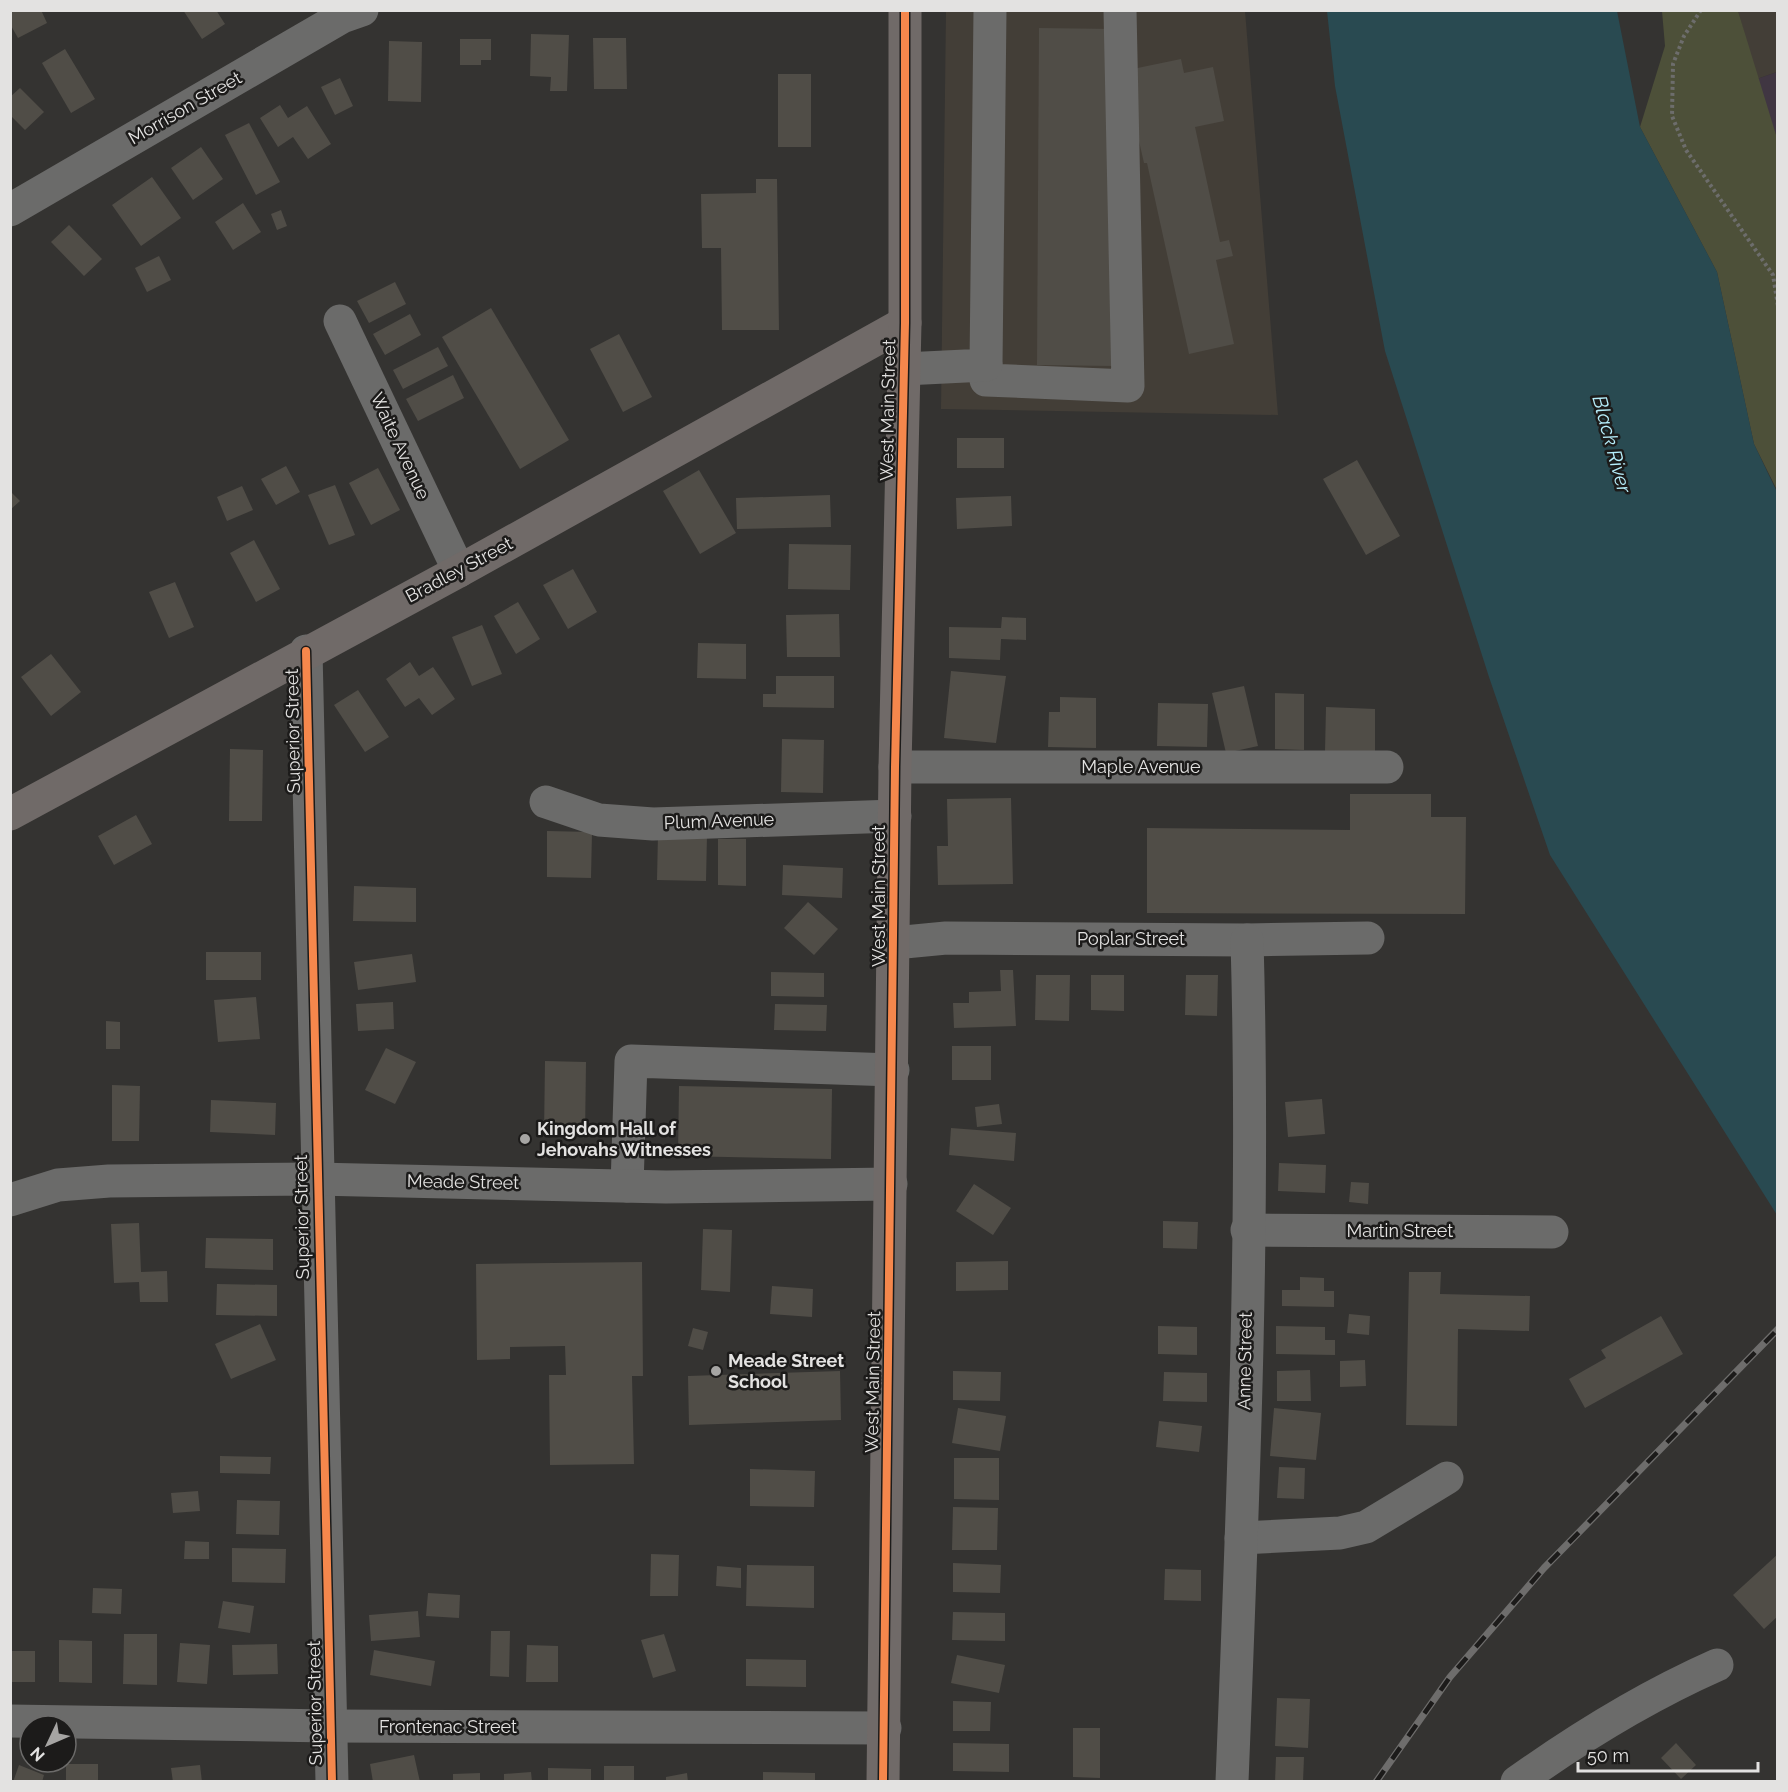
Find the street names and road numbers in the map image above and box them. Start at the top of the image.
street label: Morrison Street [124,67,245,148]
street label: West Main Street [876,339,899,481]
street label: Waite Avenue [367,389,435,503]
street label: Bradley Street [402,533,516,607]
street label: Superior Street [281,669,304,794]
street label: Maple Avenue [1081,756,1201,777]
street label: Plum Avenue [663,808,775,833]
street label: West Main Street [868,825,889,967]
street label: Poplar Street [1077,928,1185,949]
street label: Superior Street [290,1155,313,1280]
street label: Meade Street [407,1170,519,1193]
street label: Martin Street [1347,1220,1453,1241]
street label: West Main Street [861,1311,884,1453]
street label: Anne Street [1233,1312,1256,1410]
street label: Superior Street [303,1641,326,1766]
street label: Frontenac Street [379,1716,517,1737]

